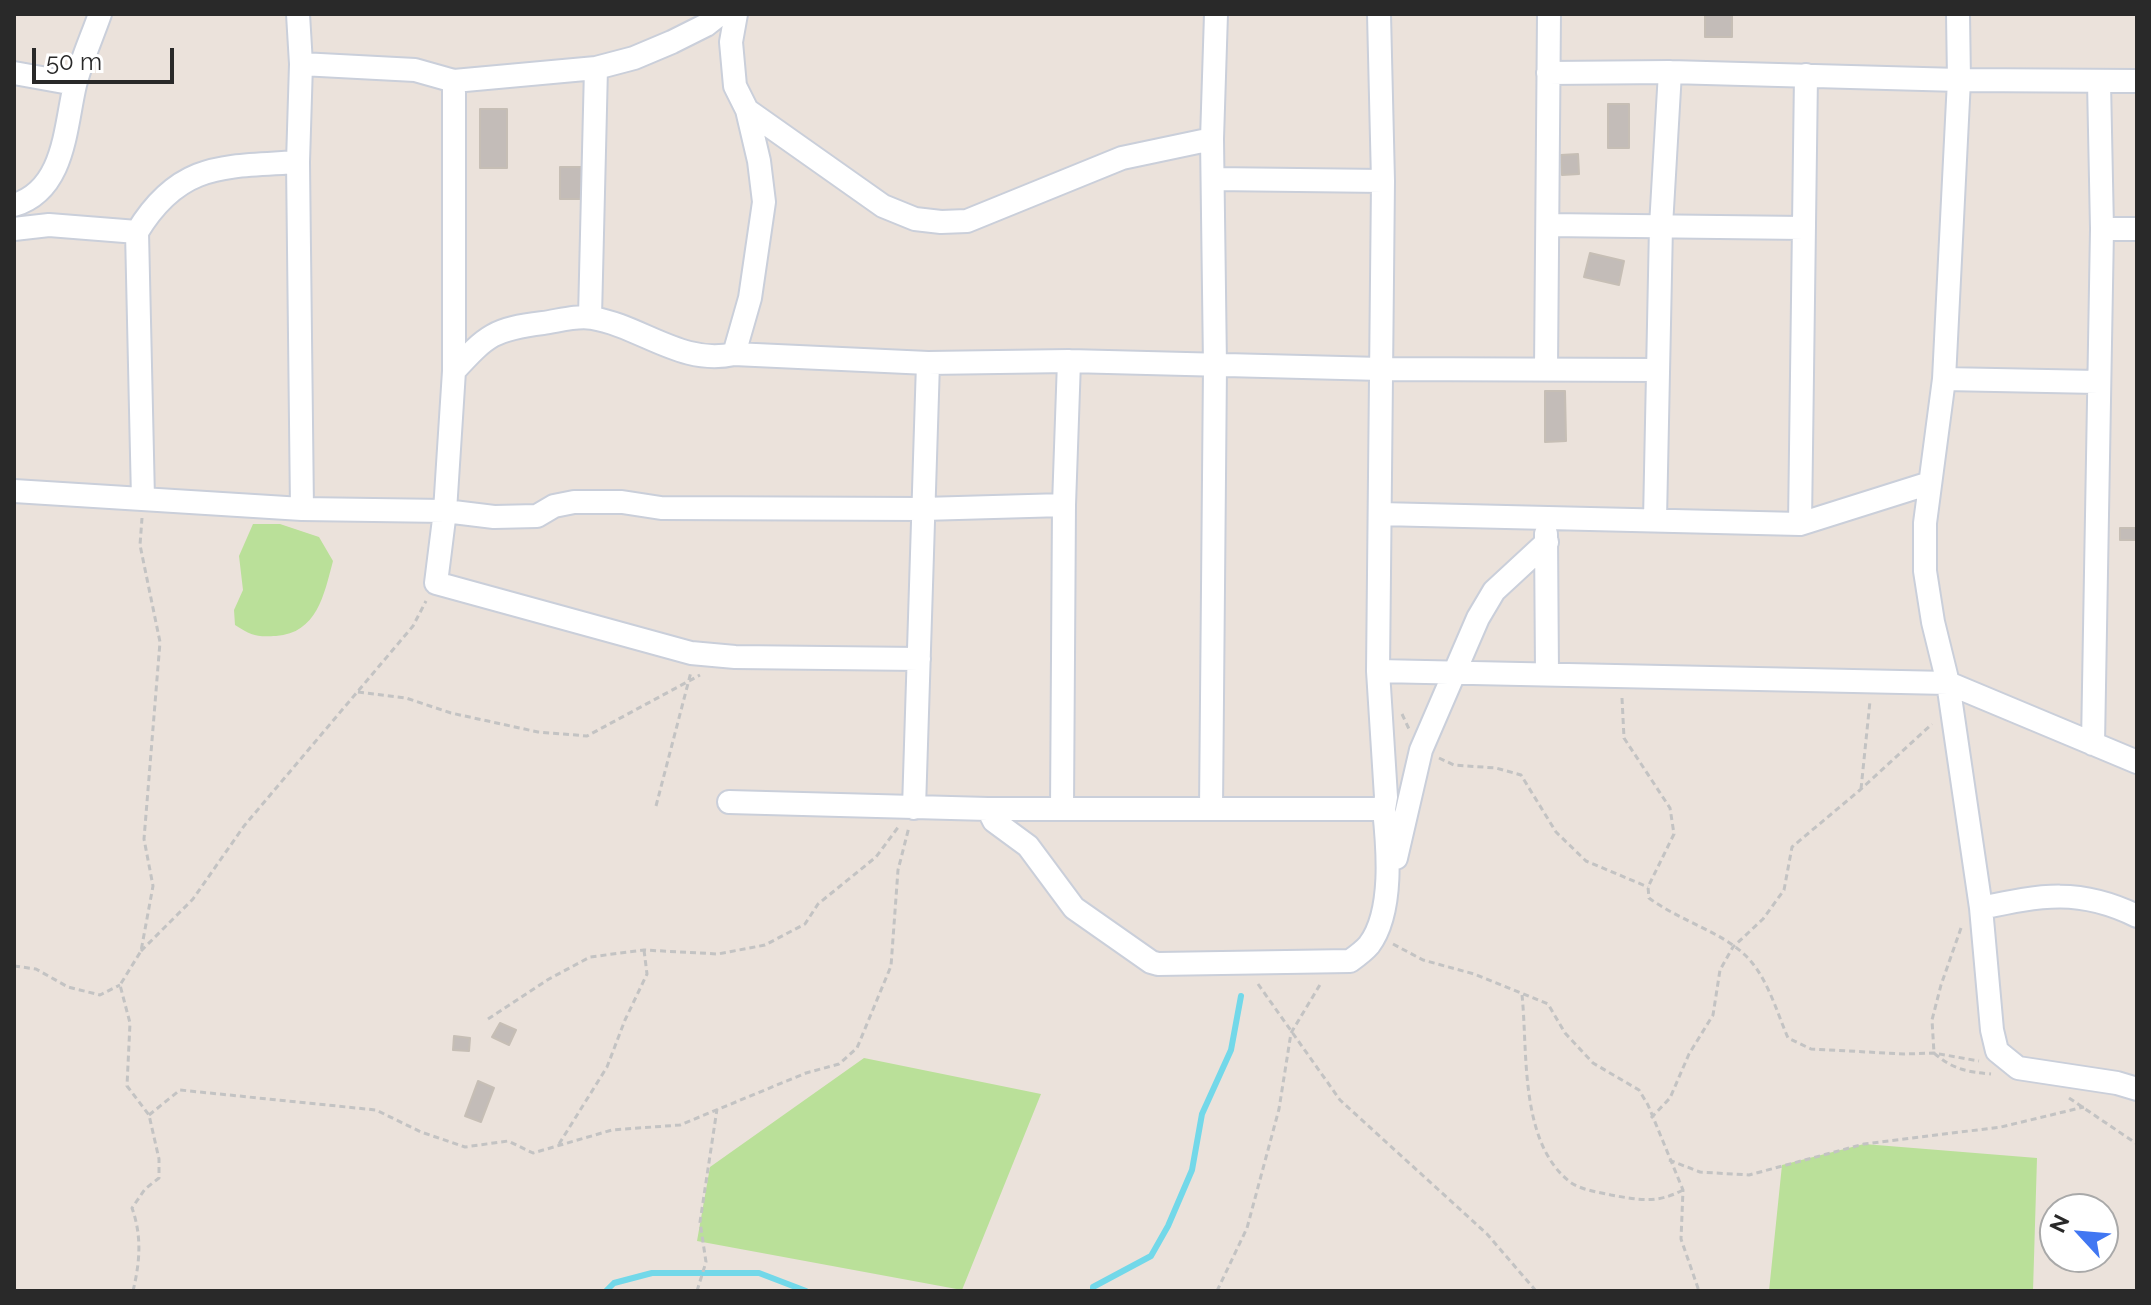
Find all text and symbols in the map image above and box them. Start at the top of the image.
scale bar [36,32,178,82]
text: 50 m [46,47,102,76]
north arrow [2039,1193,2119,1273]
text: N [2044,1210,2075,1237]

